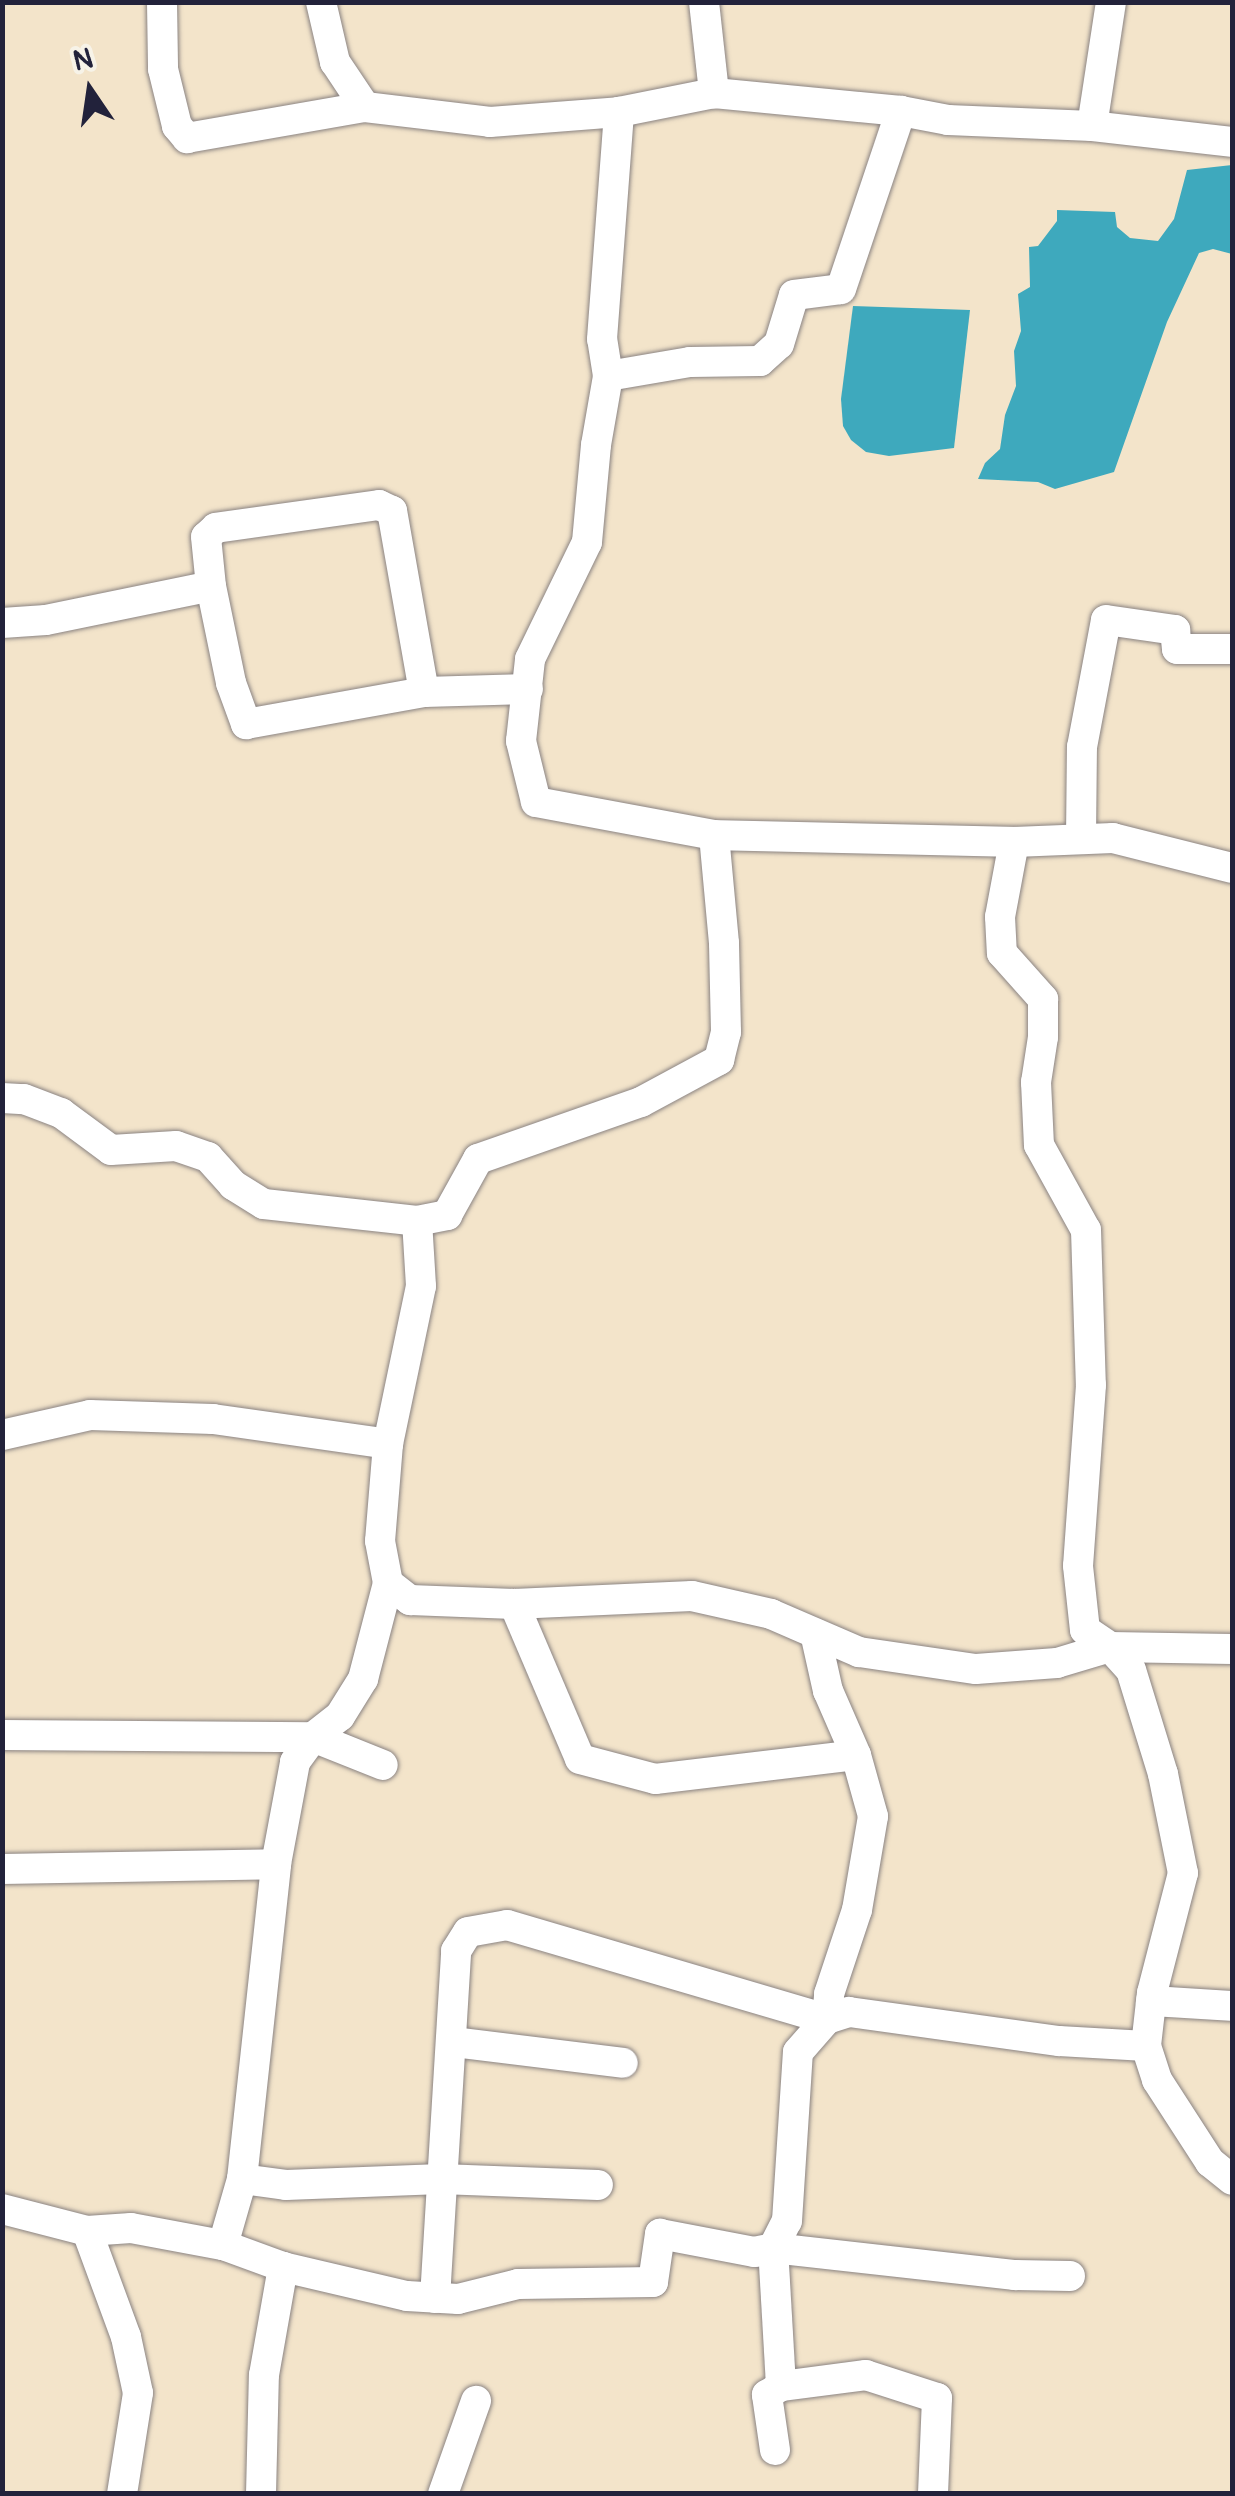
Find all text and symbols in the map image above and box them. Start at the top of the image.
north arrow [40,40,140,140]
text: N [70,41,96,79]

